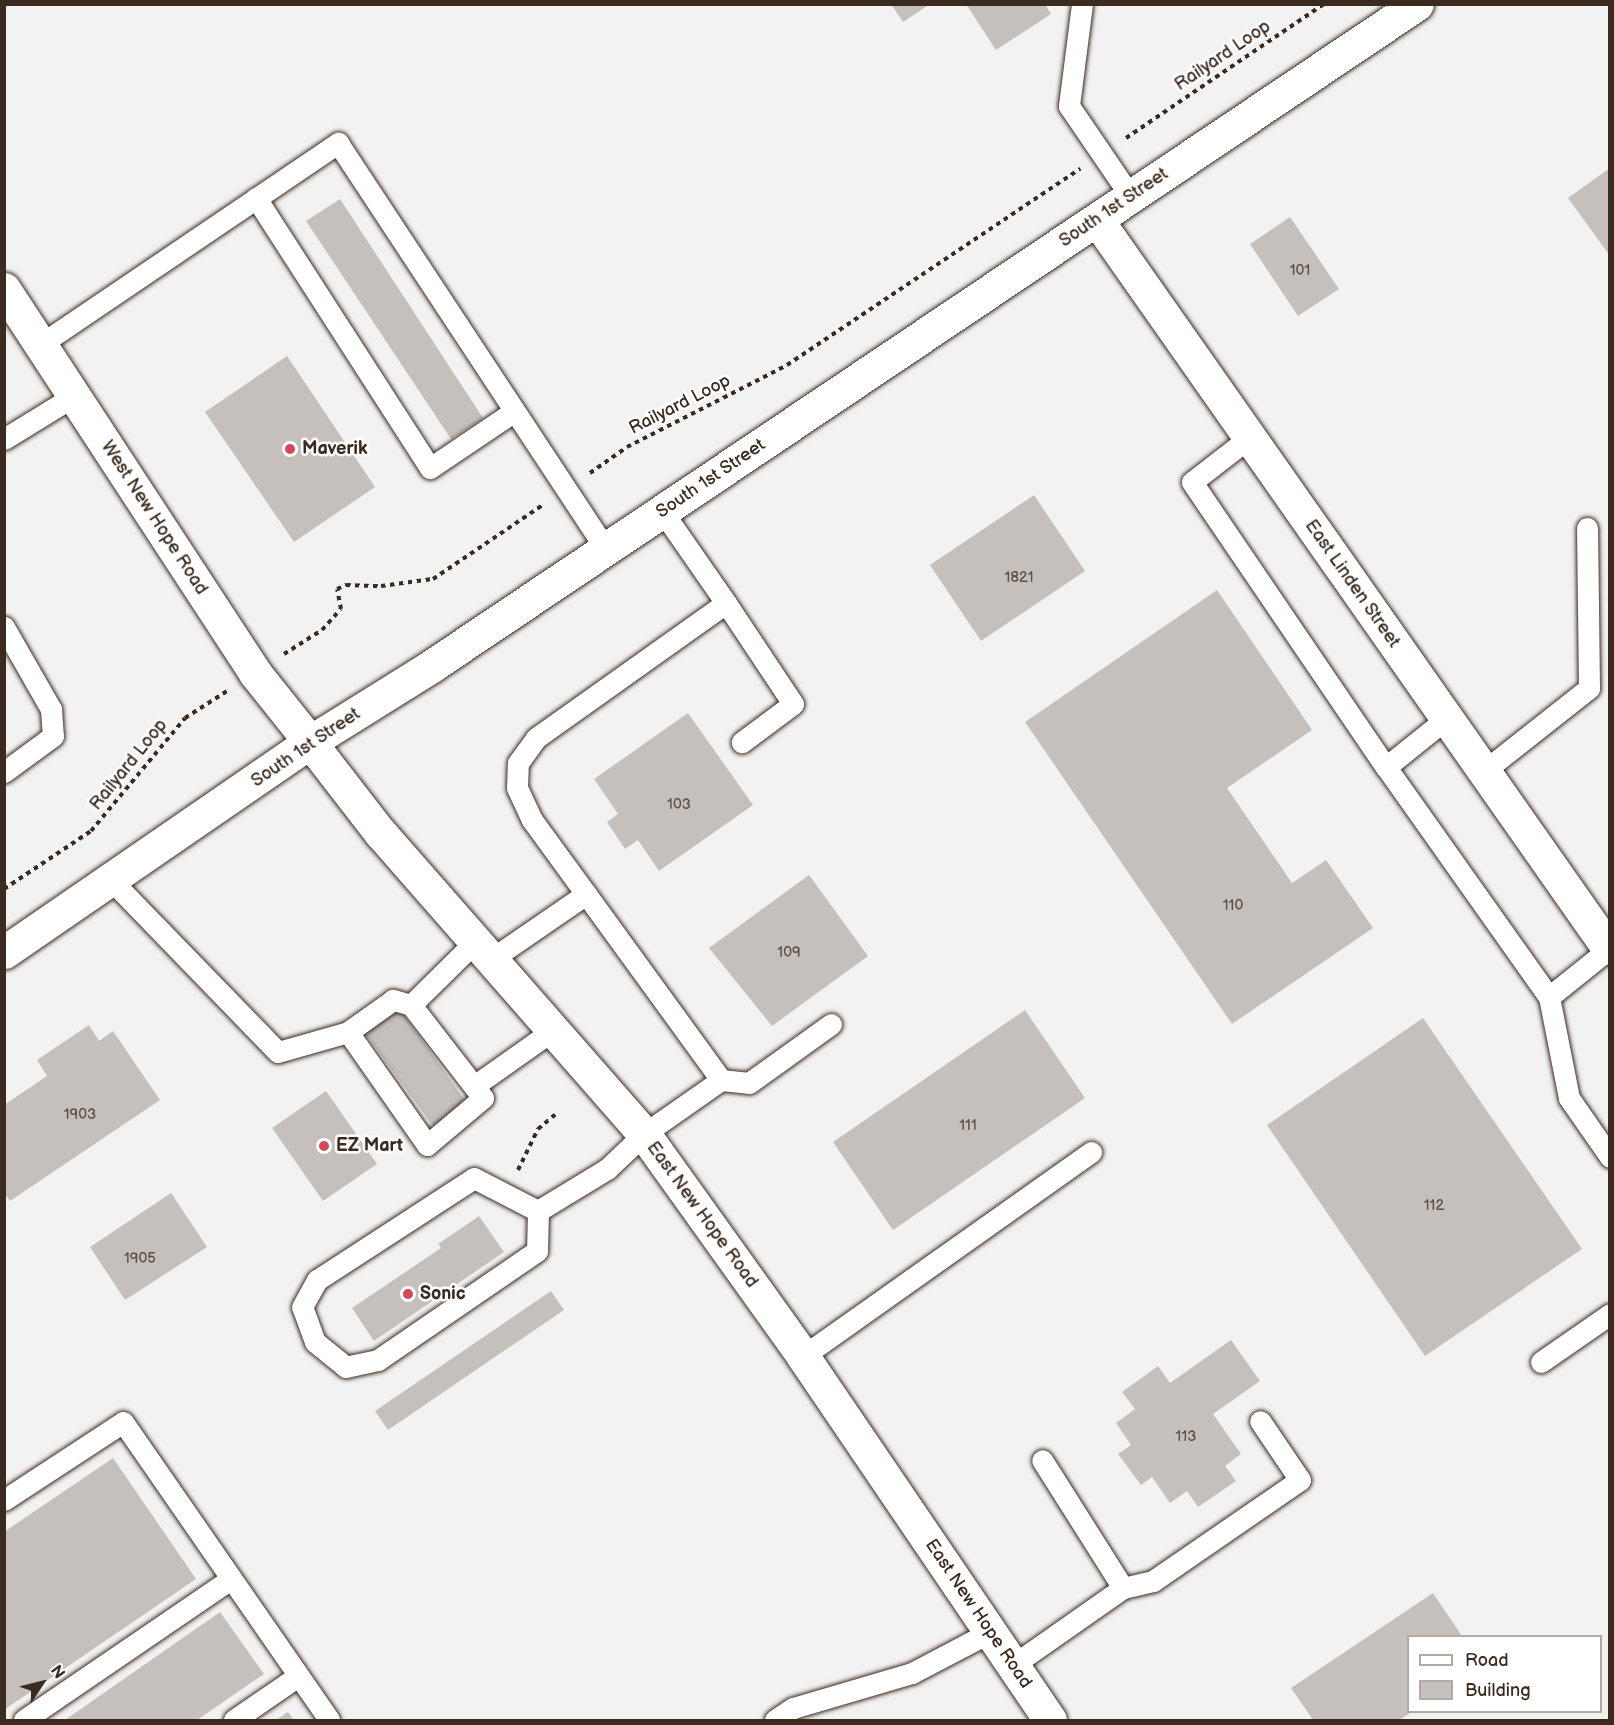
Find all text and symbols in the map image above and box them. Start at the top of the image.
street label: Railyard Loop [1171,16,1275,96]
street label: South 1st Street [1055,164,1173,252]
house number: 101 [1290,262,1310,280]
street label: Railyard Loop [626,370,734,440]
street label: South 1st Street [652,435,770,523]
street label: West New Hope Road [96,437,212,599]
place label: Maverik [302,438,367,460]
marker: Maverik [283,442,297,456]
street label: East Linden Street [1300,516,1404,652]
house number: 1821 [1005,569,1033,587]
street label: South 1st Street [247,704,365,792]
street label: Railyard Loop [86,715,172,815]
house number: 103 [667,796,691,814]
house number: 110 [1223,897,1243,915]
house number: 109 [777,944,801,962]
house number: 1903 [64,1106,96,1124]
house number: 111 [959,1117,977,1135]
place label: EZ Mart [336,1135,403,1157]
street label: East New Hope Road [642,1138,762,1292]
marker: EZ Mart [317,1139,331,1153]
house number: 112 [1424,1197,1444,1215]
house number: 1905 [124,1250,156,1268]
place label: Sonic [420,1283,465,1305]
marker: Sonic [401,1287,415,1301]
house number: 113 [1176,1428,1196,1446]
street label: East New Hope Road [920,1535,1036,1693]
legend [1407,1635,1602,1713]
text: Road [1465,1650,1509,1671]
north arrow [12,1653,72,1713]
text: N [46,1662,68,1683]
text: Building [1465,1680,1531,1701]

